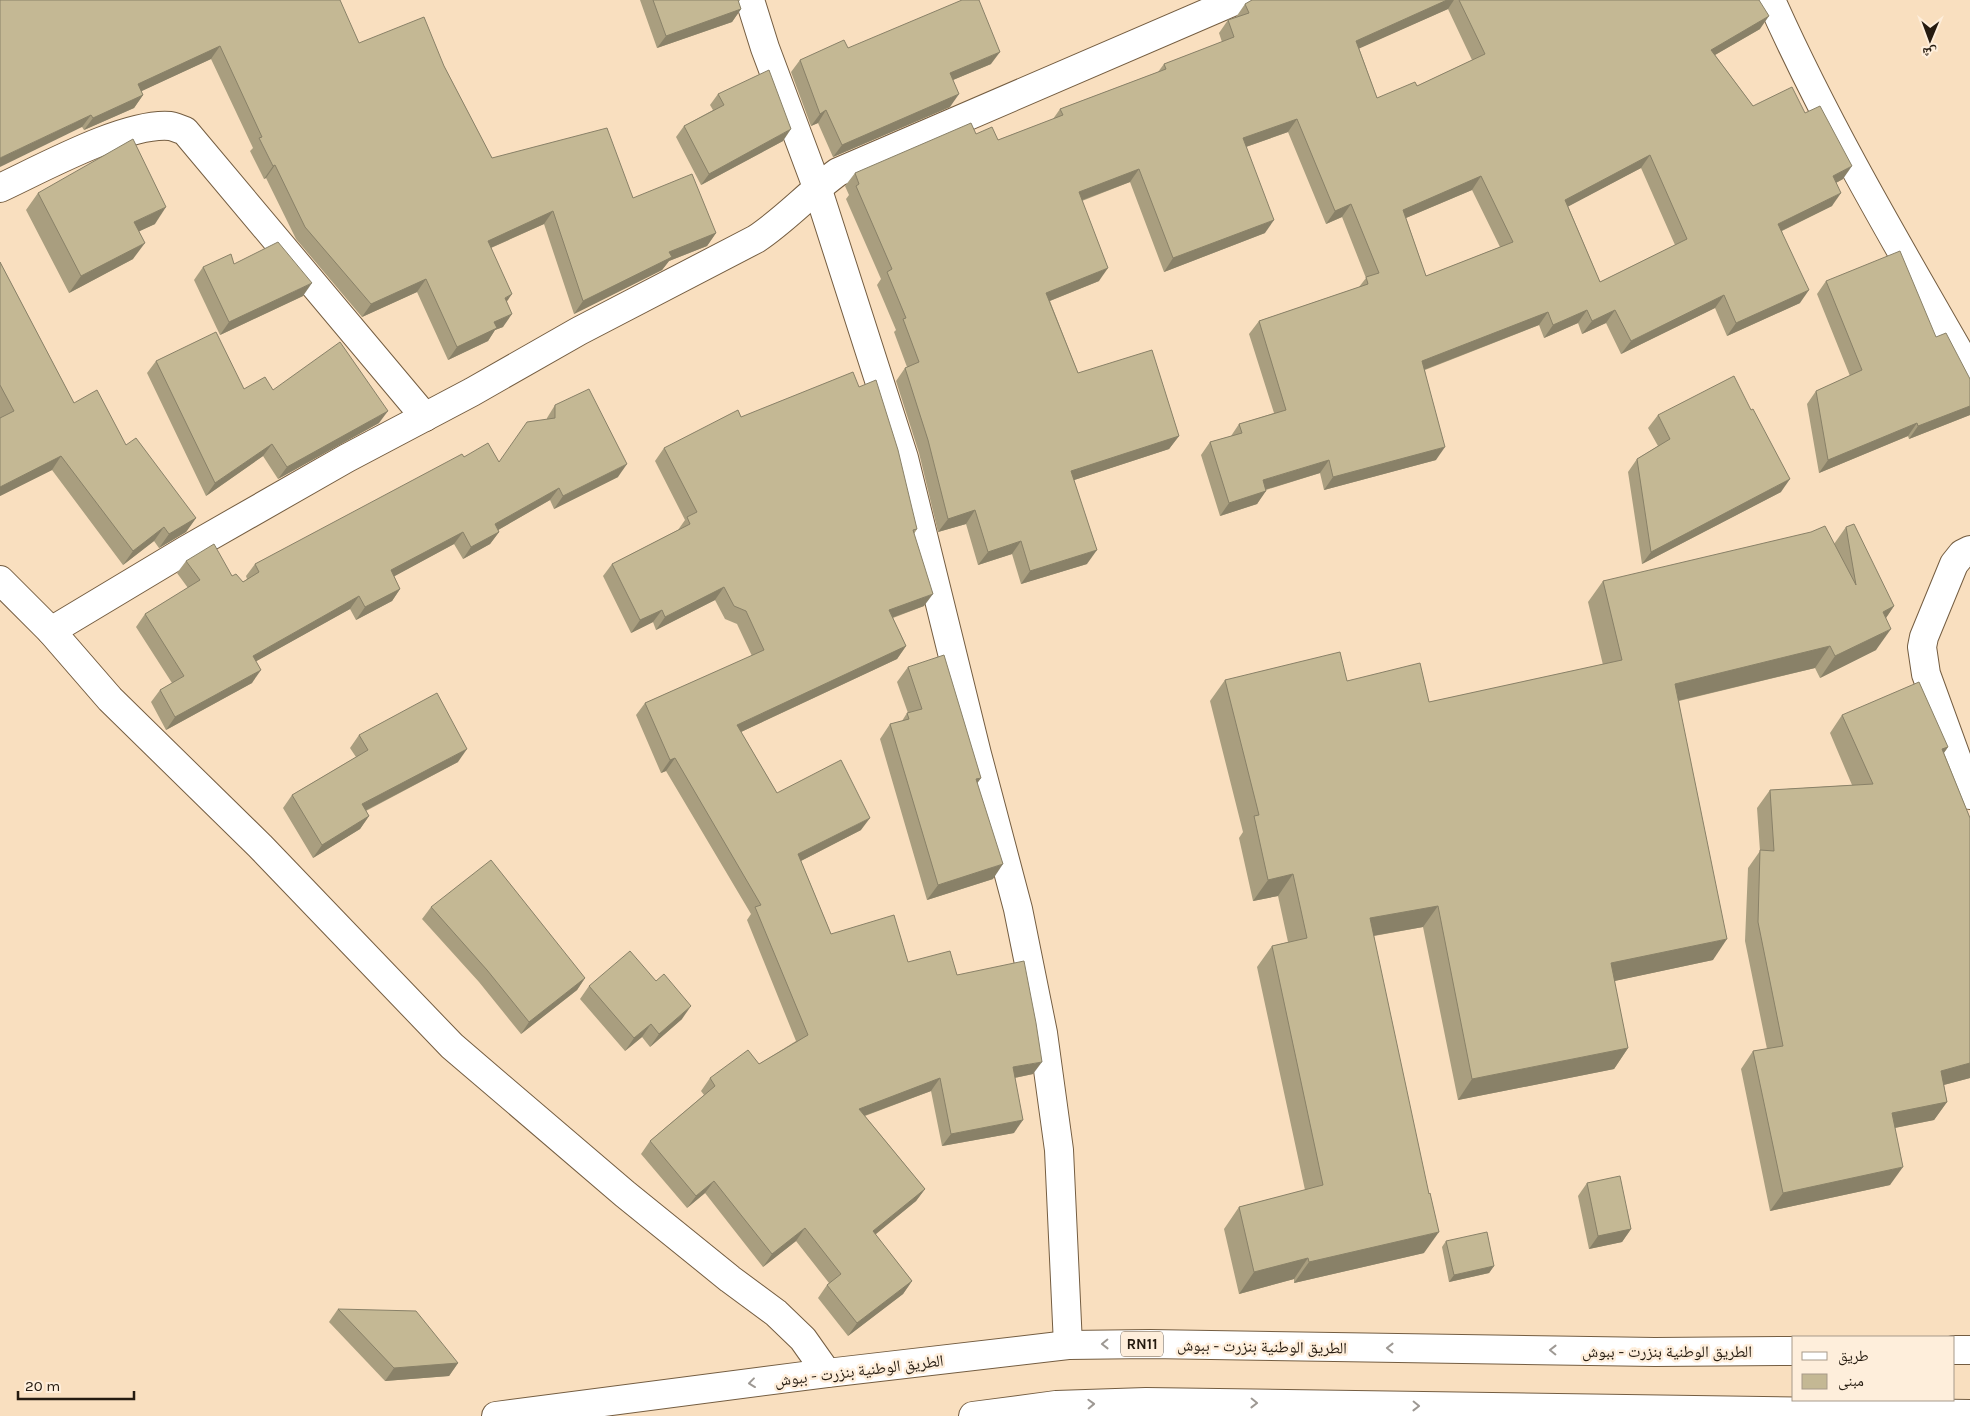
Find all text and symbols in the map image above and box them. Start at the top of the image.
north arrow [1905,15,1955,65]
text: ش [1922,44,1937,61]
road number: RN11 [1121,1332,1163,1356]
street label: الطريق الوطنية بنزرت - ببوش [1177,1336,1347,1358]
legend [1792,1336,1955,1401]
one-way arrow [1101,1339,1109,1350]
street label: الطريق الوطنية بنزرت - ببوش [1582,1342,1752,1362]
one-way arrow [1386,1343,1394,1353]
one-way arrow [1548,1345,1556,1355]
text: طريق [1838,1347,1869,1366]
street label: الطريق الوطنية بنزرت - ببوش [774,1351,945,1391]
scale bar [18,1368,134,1400]
text: مبنى [1838,1372,1864,1391]
text: 20 m [25,1377,60,1395]
one-way arrow [748,1377,756,1388]
one-way arrow [1250,1398,1258,1409]
one-way arrow [1088,1399,1096,1409]
one-way arrow [1412,1401,1420,1411]

